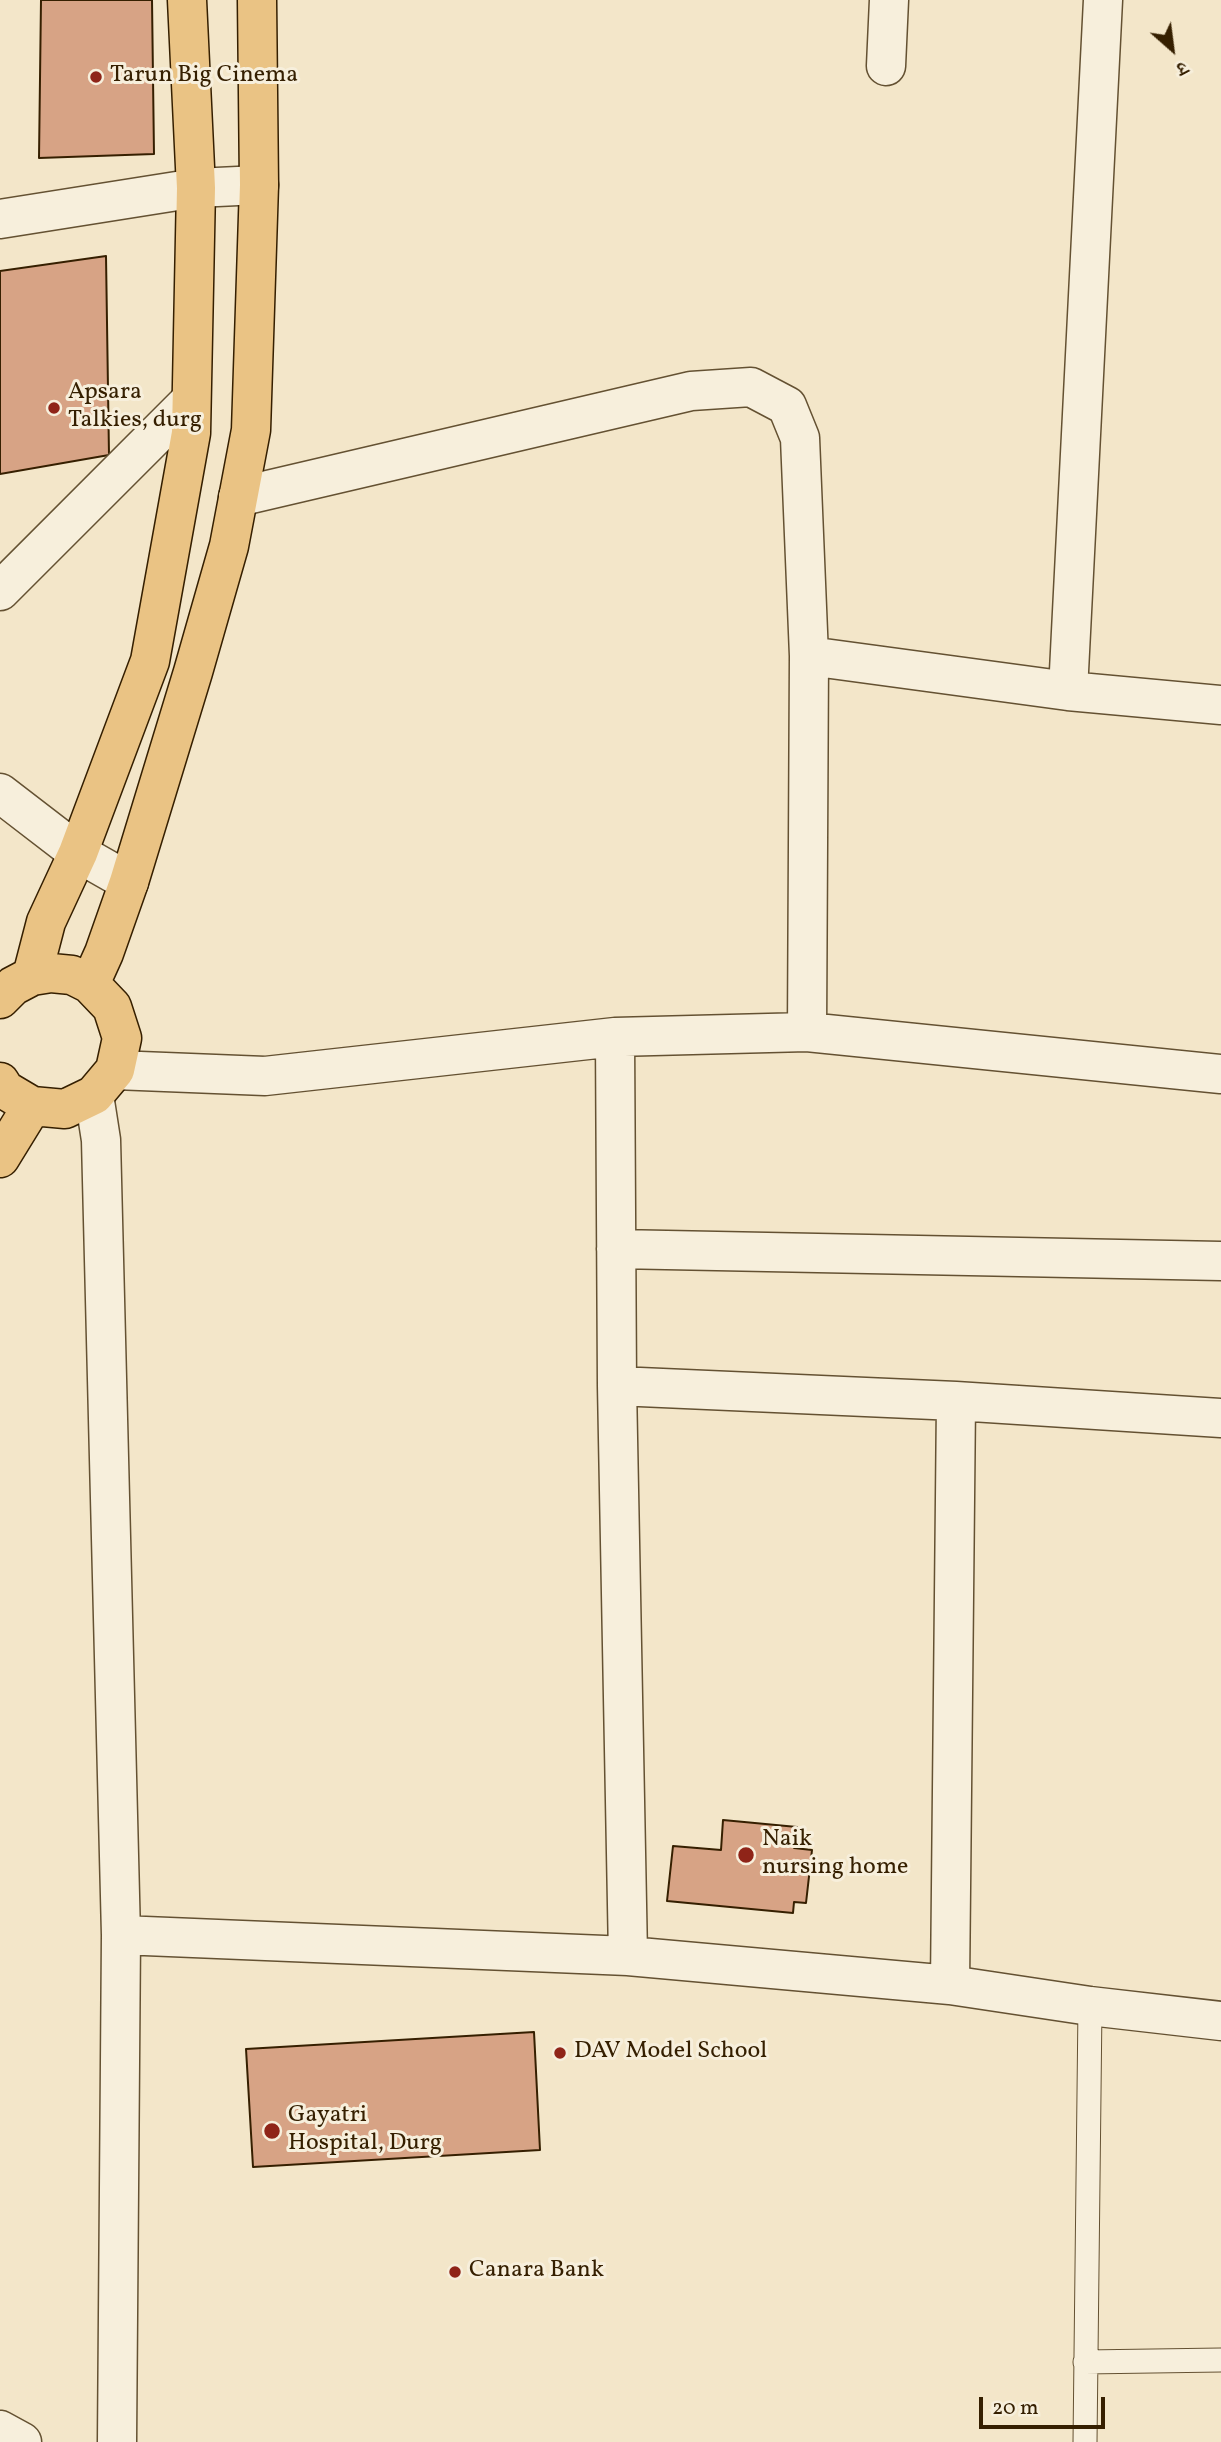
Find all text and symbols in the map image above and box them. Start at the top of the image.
north arrow [1137,14,1207,84]
text: उ [1171,54,1192,81]
place label: Tarun Big Cinema [110,63,298,91]
marker: Tarun Big Cinema [88,69,104,85]
place label: Apsara Talkies, durg [68,380,202,436]
marker: Apsara Talkies, durg [46,400,62,416]
place label: Naik nursing home [762,1827,908,1883]
marker: Naik nursing home [736,1845,756,1865]
place label: DAV Model School [574,2039,767,2067]
marker: DAV Model School [552,2045,568,2061]
place label: Gayatri Hospital, Durg [288,2103,442,2159]
marker: Gayatri Hospital, Durg [262,2121,282,2141]
place label: Canara Bank [469,2258,604,2286]
marker: Canara Bank [447,2264,463,2280]
scale bar [983,2382,1109,2426]
text: 20 m [992,2394,1038,2423]

